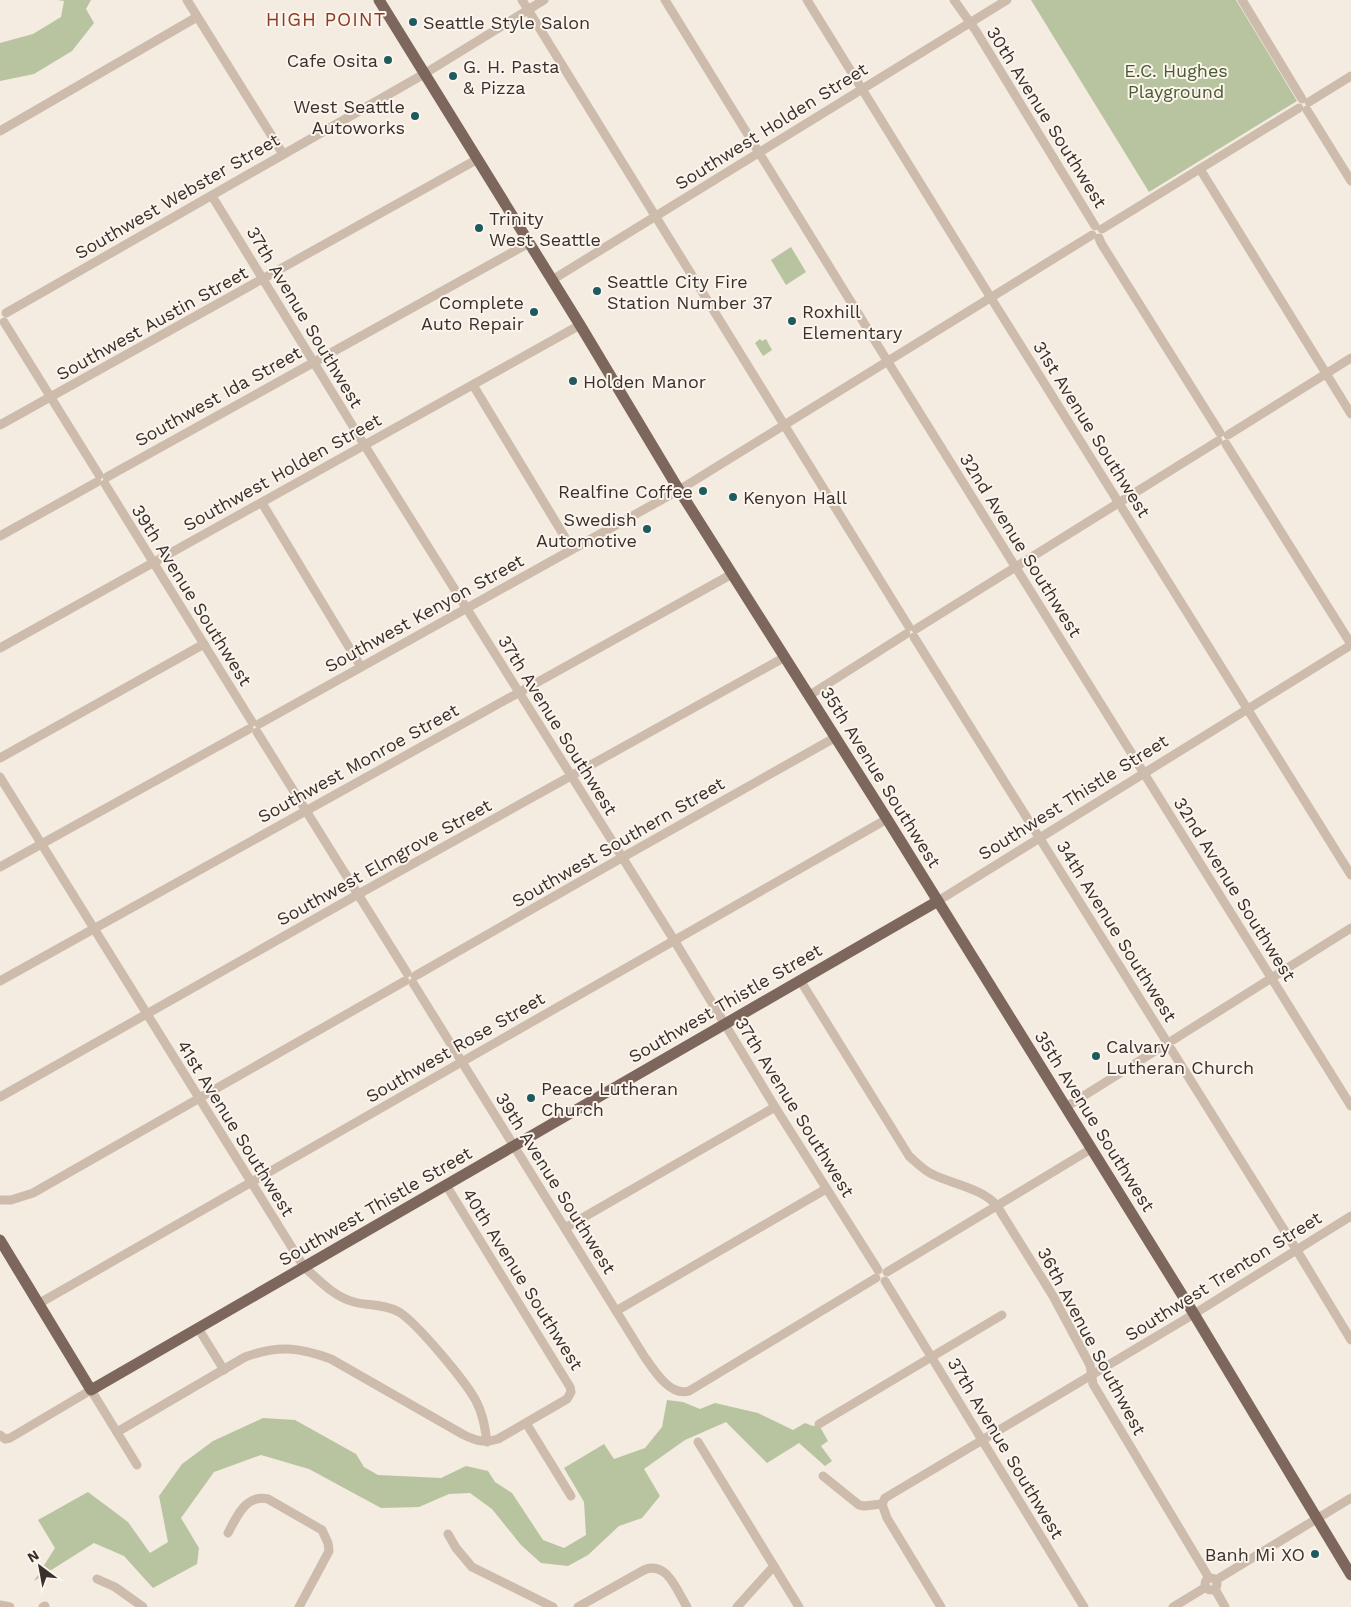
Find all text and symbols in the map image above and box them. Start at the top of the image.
district label: HIGH POINT [266,8,386,31]
place label: Seattle Style Salon [423,12,590,33]
marker: Seattle Style Salon [407,16,419,28]
street label: 30th Avenue Southwest [983,22,1112,212]
place label: Cafe Osita [287,50,378,71]
marker: Cafe Osita [382,54,394,66]
place label: G. H. Pasta & Pizza [463,56,559,98]
street label: Southwest Holden Street [671,58,871,194]
park label: E.C. Hughes Playground [1124,60,1228,102]
marker: G. H. Pasta & Pizza [447,70,459,82]
place label: West Seattle Autoworks [293,96,405,138]
marker: West Seattle Autoworks [409,110,421,122]
street label: Southwest Webster Street [71,128,283,263]
place label: Trinity West Seattle [489,208,601,250]
street label: 37th Avenue Southwest [242,222,368,412]
marker: Trinity West Seattle [473,222,485,234]
street label: Southwest Austin Street [53,261,252,384]
place label: Seattle City Fire Station Number 37 [607,271,772,313]
marker: Seattle City Fire Station Number 37 [591,285,603,297]
place label: Complete Auto Repair [421,292,524,334]
place label: Roxhill Elementary [802,301,903,343]
marker: Complete Auto Repair [528,306,540,318]
marker: Roxhill Elementary [786,315,798,327]
street label: 31st Avenue Southwest [1029,337,1155,521]
street label: Southwest Ida Street [131,341,305,450]
place label: Holden Manor [583,371,706,392]
marker: Holden Manor [567,375,579,387]
street label: Southwest Holden Street [179,409,385,535]
street label: 32nd Avenue Southwest [956,449,1087,641]
place label: Realfine Coffee [558,481,693,502]
marker: Realfine Coffee [697,485,709,497]
place label: Kenyon Hall [743,487,847,508]
marker: Kenyon Hall [727,491,739,503]
street label: 39th Avenue Southwest [128,501,257,690]
place label: Swedish Automotive [536,509,637,551]
marker: Swedish Automotive [641,523,653,535]
street label: Southwest Kenyon Street [321,549,528,677]
street label: 37th Avenue Southwest [494,631,622,819]
street label: 35th Avenue Southwest [817,683,946,872]
street label: Southwest Monroe Street [254,699,462,827]
street label: Southwest Thistle Street [974,730,1172,864]
street label: Southwest Southern Street [508,772,728,911]
street label: 32nd Avenue Southwest [1170,793,1301,985]
street label: Southwest Elmgrove Street [273,794,495,930]
street label: 34th Avenue Southwest [1053,837,1182,1026]
street label: Southwest Thistle Street [625,939,826,1067]
street label: Southwest Rose Street [362,987,549,1107]
street label: 37th Avenue Southwest [731,1013,859,1201]
street label: 35th Avenue Southwest [1031,1027,1160,1216]
street label: 41st Avenue Southwest [173,1036,299,1221]
place label: Calvary Lutheran Church [1106,1036,1254,1078]
marker: Calvary Lutheran Church [1090,1050,1102,1062]
place label: Peace Lutheran Church [541,1078,678,1120]
street label: 39th Avenue Southwest [492,1089,621,1278]
marker: Peace Lutheran Church [525,1092,537,1104]
street label: Southwest Thistle Street [275,1142,476,1270]
street label: 40th Avenue Southwest [458,1184,588,1374]
street label: Southwest Trenton Street [1121,1207,1326,1345]
street label: 36th Avenue Southwest [1034,1244,1151,1439]
street label: 37th Avenue Southwest [943,1353,1069,1543]
north arrow [15,1542,65,1592]
place label: Banh Mi XO [1205,1544,1305,1565]
text: N [24,1546,42,1566]
marker: Banh Mi XO [1309,1548,1321,1560]

